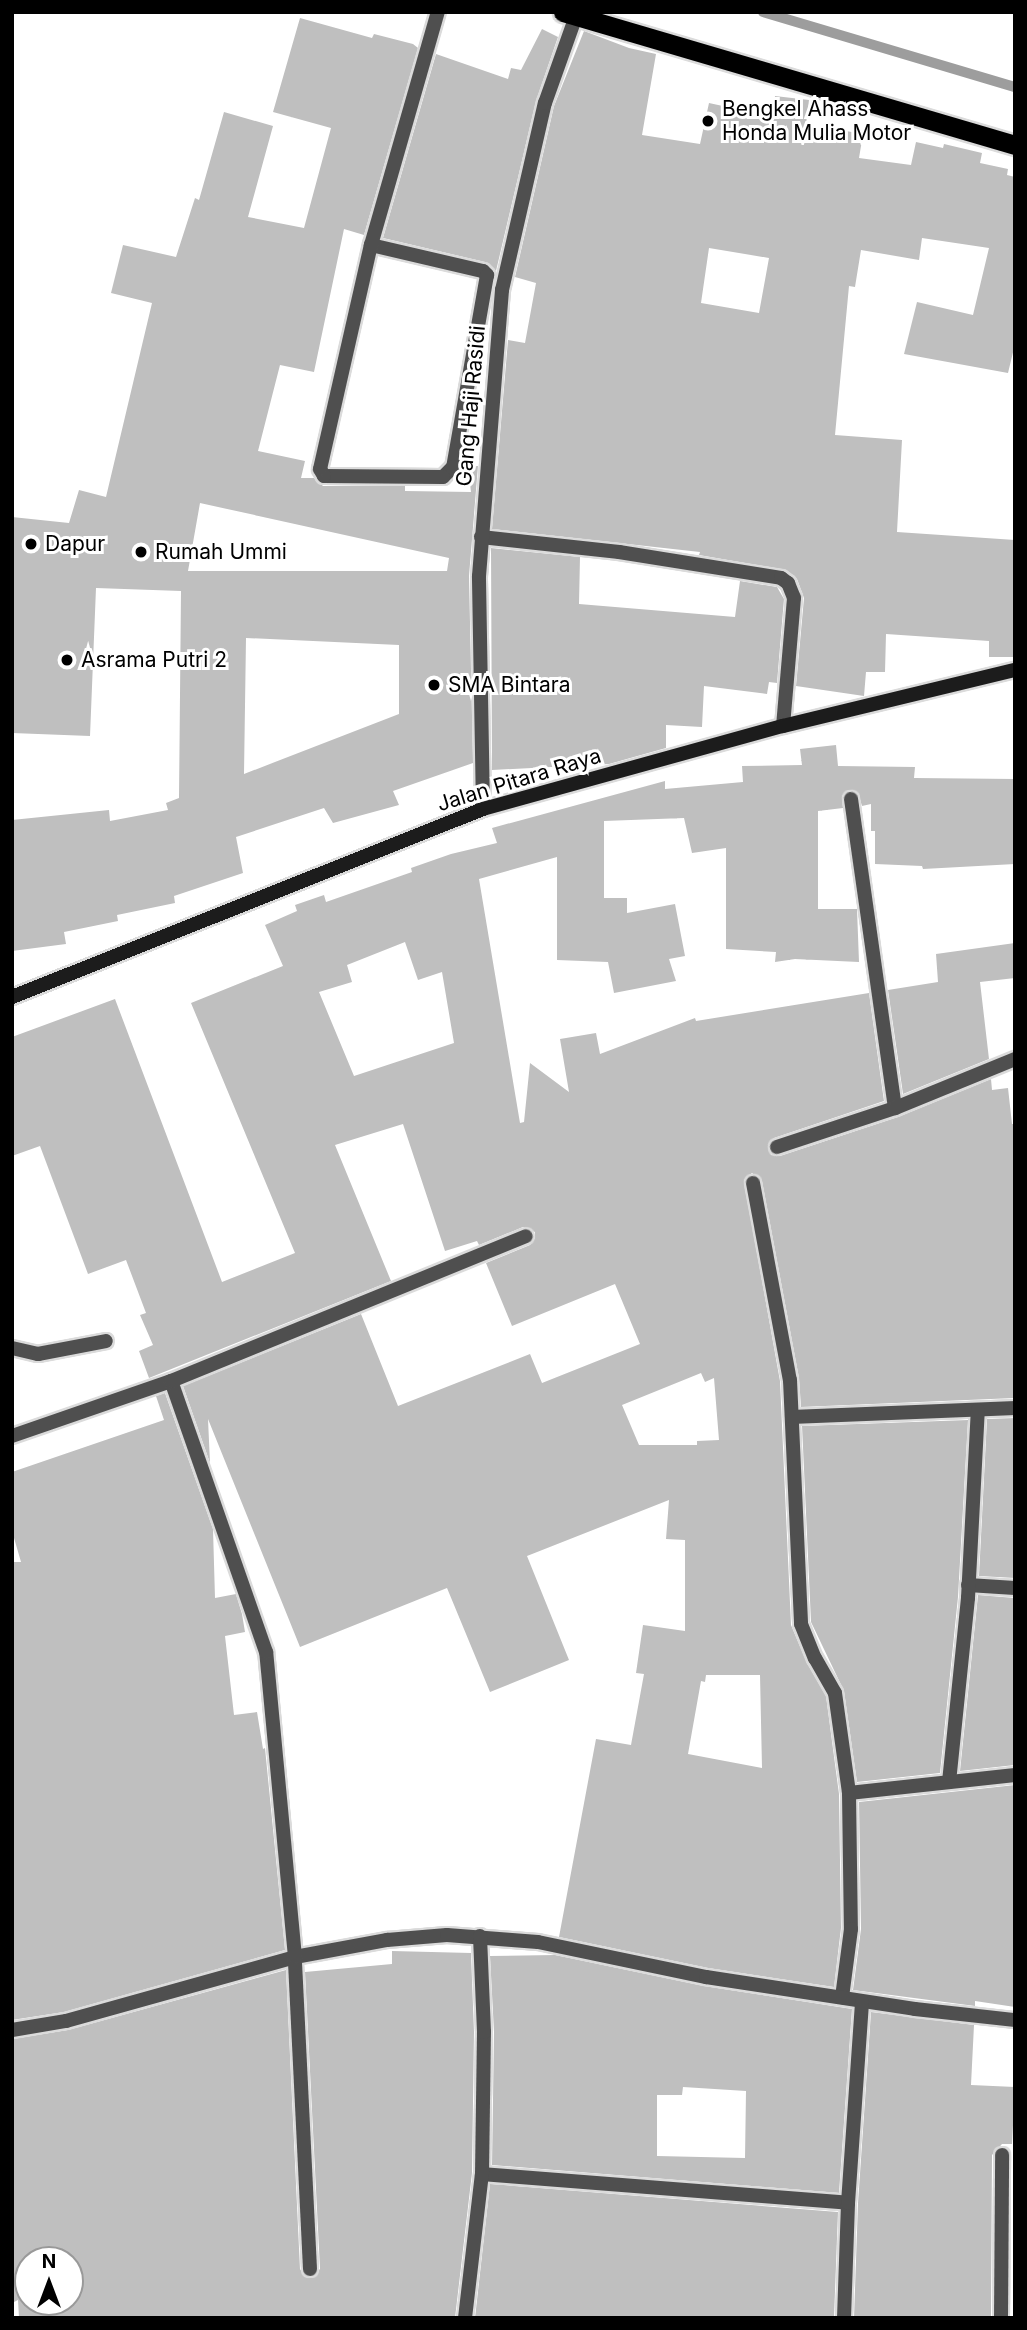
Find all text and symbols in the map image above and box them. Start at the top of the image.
place label: Bengkel Ahass Honda Mulia Motor [722,96,911,146]
marker: Bengkel Ahass Honda Mulia Motor [700,113,716,129]
street label: Gang Haji Rasidi [451,324,491,488]
place label: Dapur [45,531,105,557]
marker: Dapur [23,536,39,552]
place label: Rumah Ummi [155,539,287,565]
marker: Rumah Ummi [133,544,149,560]
place label: Asrama Putri 2 [81,647,227,673]
marker: Asrama Putri 2 [59,652,75,668]
place label: SMA Bintara [448,672,571,698]
marker: SMA Bintara [426,677,442,693]
street label: Jalan Pitara Raya [434,743,604,817]
north arrow [14,2246,84,2316]
text: N [42,2250,56,2273]

